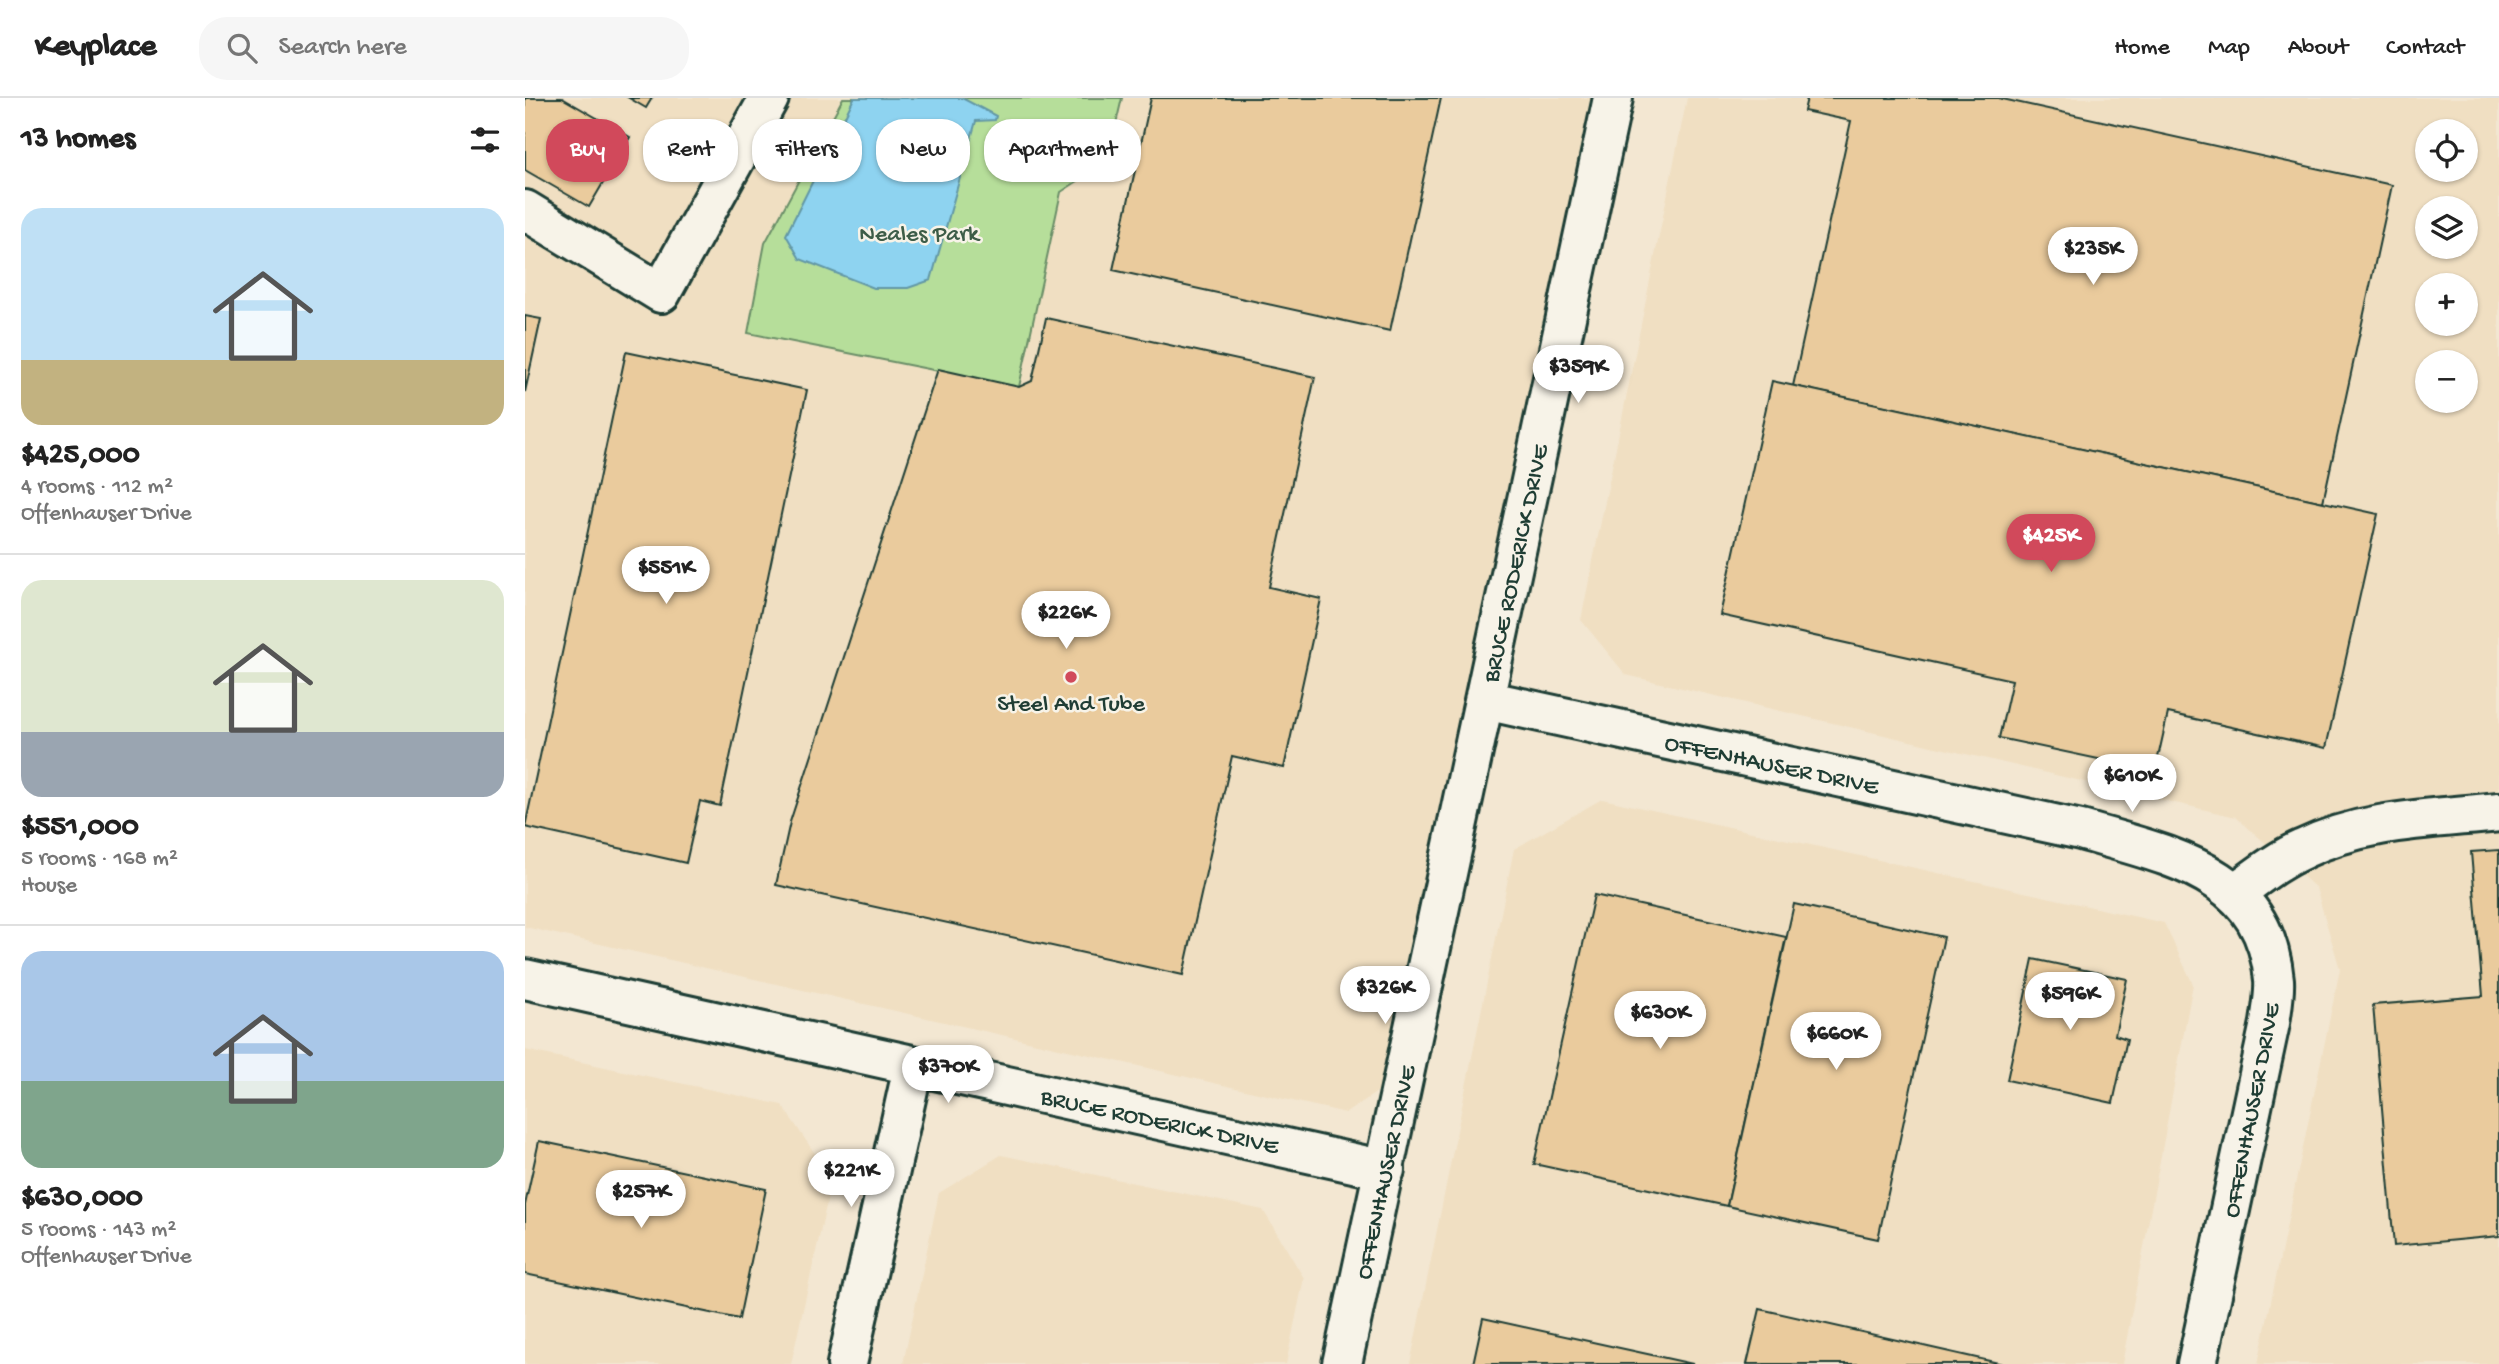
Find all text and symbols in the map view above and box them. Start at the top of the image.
search box [199,17,689,80]
text: Keyplace [35,29,157,67]
icon: search [223,29,261,67]
text: Search here [279,33,407,64]
text: Home [2114,34,2170,63]
text: Map [2208,34,2250,63]
text: About [2288,34,2348,63]
text: Contact [2386,34,2464,63]
chip: Buy [546,119,629,182]
chip: Rent [643,119,738,182]
chip: Filters [752,119,862,182]
chip: New [876,119,970,182]
chip: Apartment [984,119,1141,182]
map controls [2415,119,2478,413]
button: locate [2415,119,2478,182]
icon: filters [466,121,504,159]
text: 13 homes [21,123,135,158]
button: layers [2415,196,2478,259]
park label: Neales Park [859,221,981,250]
pin: $235K [2044,228,2142,287]
text: $235K [2064,236,2122,263]
icon: home [200,253,326,379]
button: + [2415,273,2478,336]
pin: $359K [1529,345,1627,405]
button: − [2415,350,2478,413]
text: $359K [1549,354,1607,381]
text: $425,000 [21,439,140,474]
street label: BRUCE RODERICK DRIVE [1478,441,1557,686]
text: 4 rooms · 112 m² [21,474,173,501]
text: Offenhauser Drive [21,501,192,528]
pin: $425K [2002,514,2100,574]
text: $425K [2022,523,2080,550]
pin: $551K [617,546,715,606]
text: $551K [638,555,694,582]
pin: $226K [1017,592,1115,651]
text: $226K [1037,600,1095,627]
icon: home [200,625,326,751]
marker: Steel And Tube [1063,669,1079,685]
place label: Steel And Tube [997,691,1145,720]
street label: OFFENHAUSER DRIVE [1662,730,1882,803]
pin: $610K [2083,754,2181,814]
text: $610K [2103,763,2161,790]
text: $551,000 [21,811,139,846]
text: 5 rooms · 168 m² [21,846,178,873]
text: House [21,873,77,900]
pin: $326K [1336,967,1434,1026]
pin: $596K [2021,972,2119,1032]
text: $326K [1356,975,1414,1002]
text: $596K [2041,981,2099,1008]
pin: $630K [1611,992,1709,1051]
icon: home [200,996,326,1122]
text: $630K [1630,1000,1690,1027]
street label: OFFENHAUSER DRIVE [2218,1000,2289,1220]
pin: $660K [1787,1012,1885,1072]
text: $660K [1806,1021,1866,1048]
pin: $370K [899,1046,997,1105]
text: $370K [918,1054,978,1081]
street label: OFFENHAUSER DRIVE [1351,1062,1424,1282]
street label: BRUCE RODERICK DRIVE [1037,1084,1282,1163]
pin: $221K [802,1150,900,1209]
text: $221K [824,1158,878,1185]
pin: $257K [592,1170,690,1230]
text: $257K [612,1179,670,1206]
text: $630,000 [21,1182,143,1217]
text: 5 rooms · 143 m² [21,1217,176,1244]
text: Offenhauser Drive [21,1244,192,1271]

